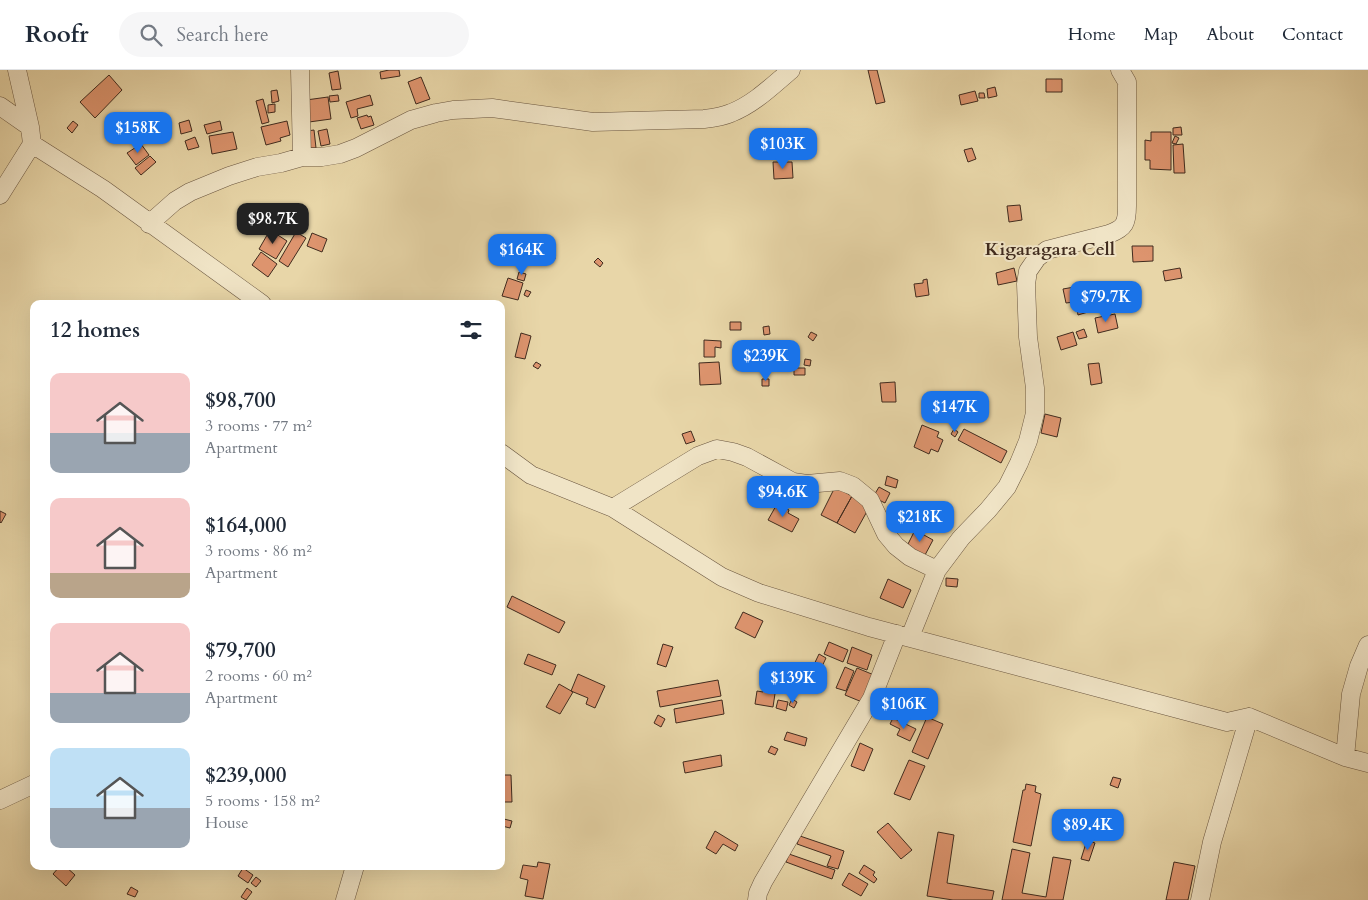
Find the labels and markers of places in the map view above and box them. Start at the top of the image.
pin: $158K [103,112,173,154]
pin: $103K [748,128,818,170]
pin: $98.7K [232,202,314,245]
pin: $164K [487,234,557,276]
pin: $79.7K [1065,280,1147,323]
pin: $239K [731,340,801,382]
pin: $147K [920,390,990,433]
pin: $94.6K [742,476,824,518]
pin: $218K [885,500,955,543]
pin: $139K [758,662,828,704]
pin: $106K [869,688,939,730]
pin: $89.4K [1047,808,1129,851]

